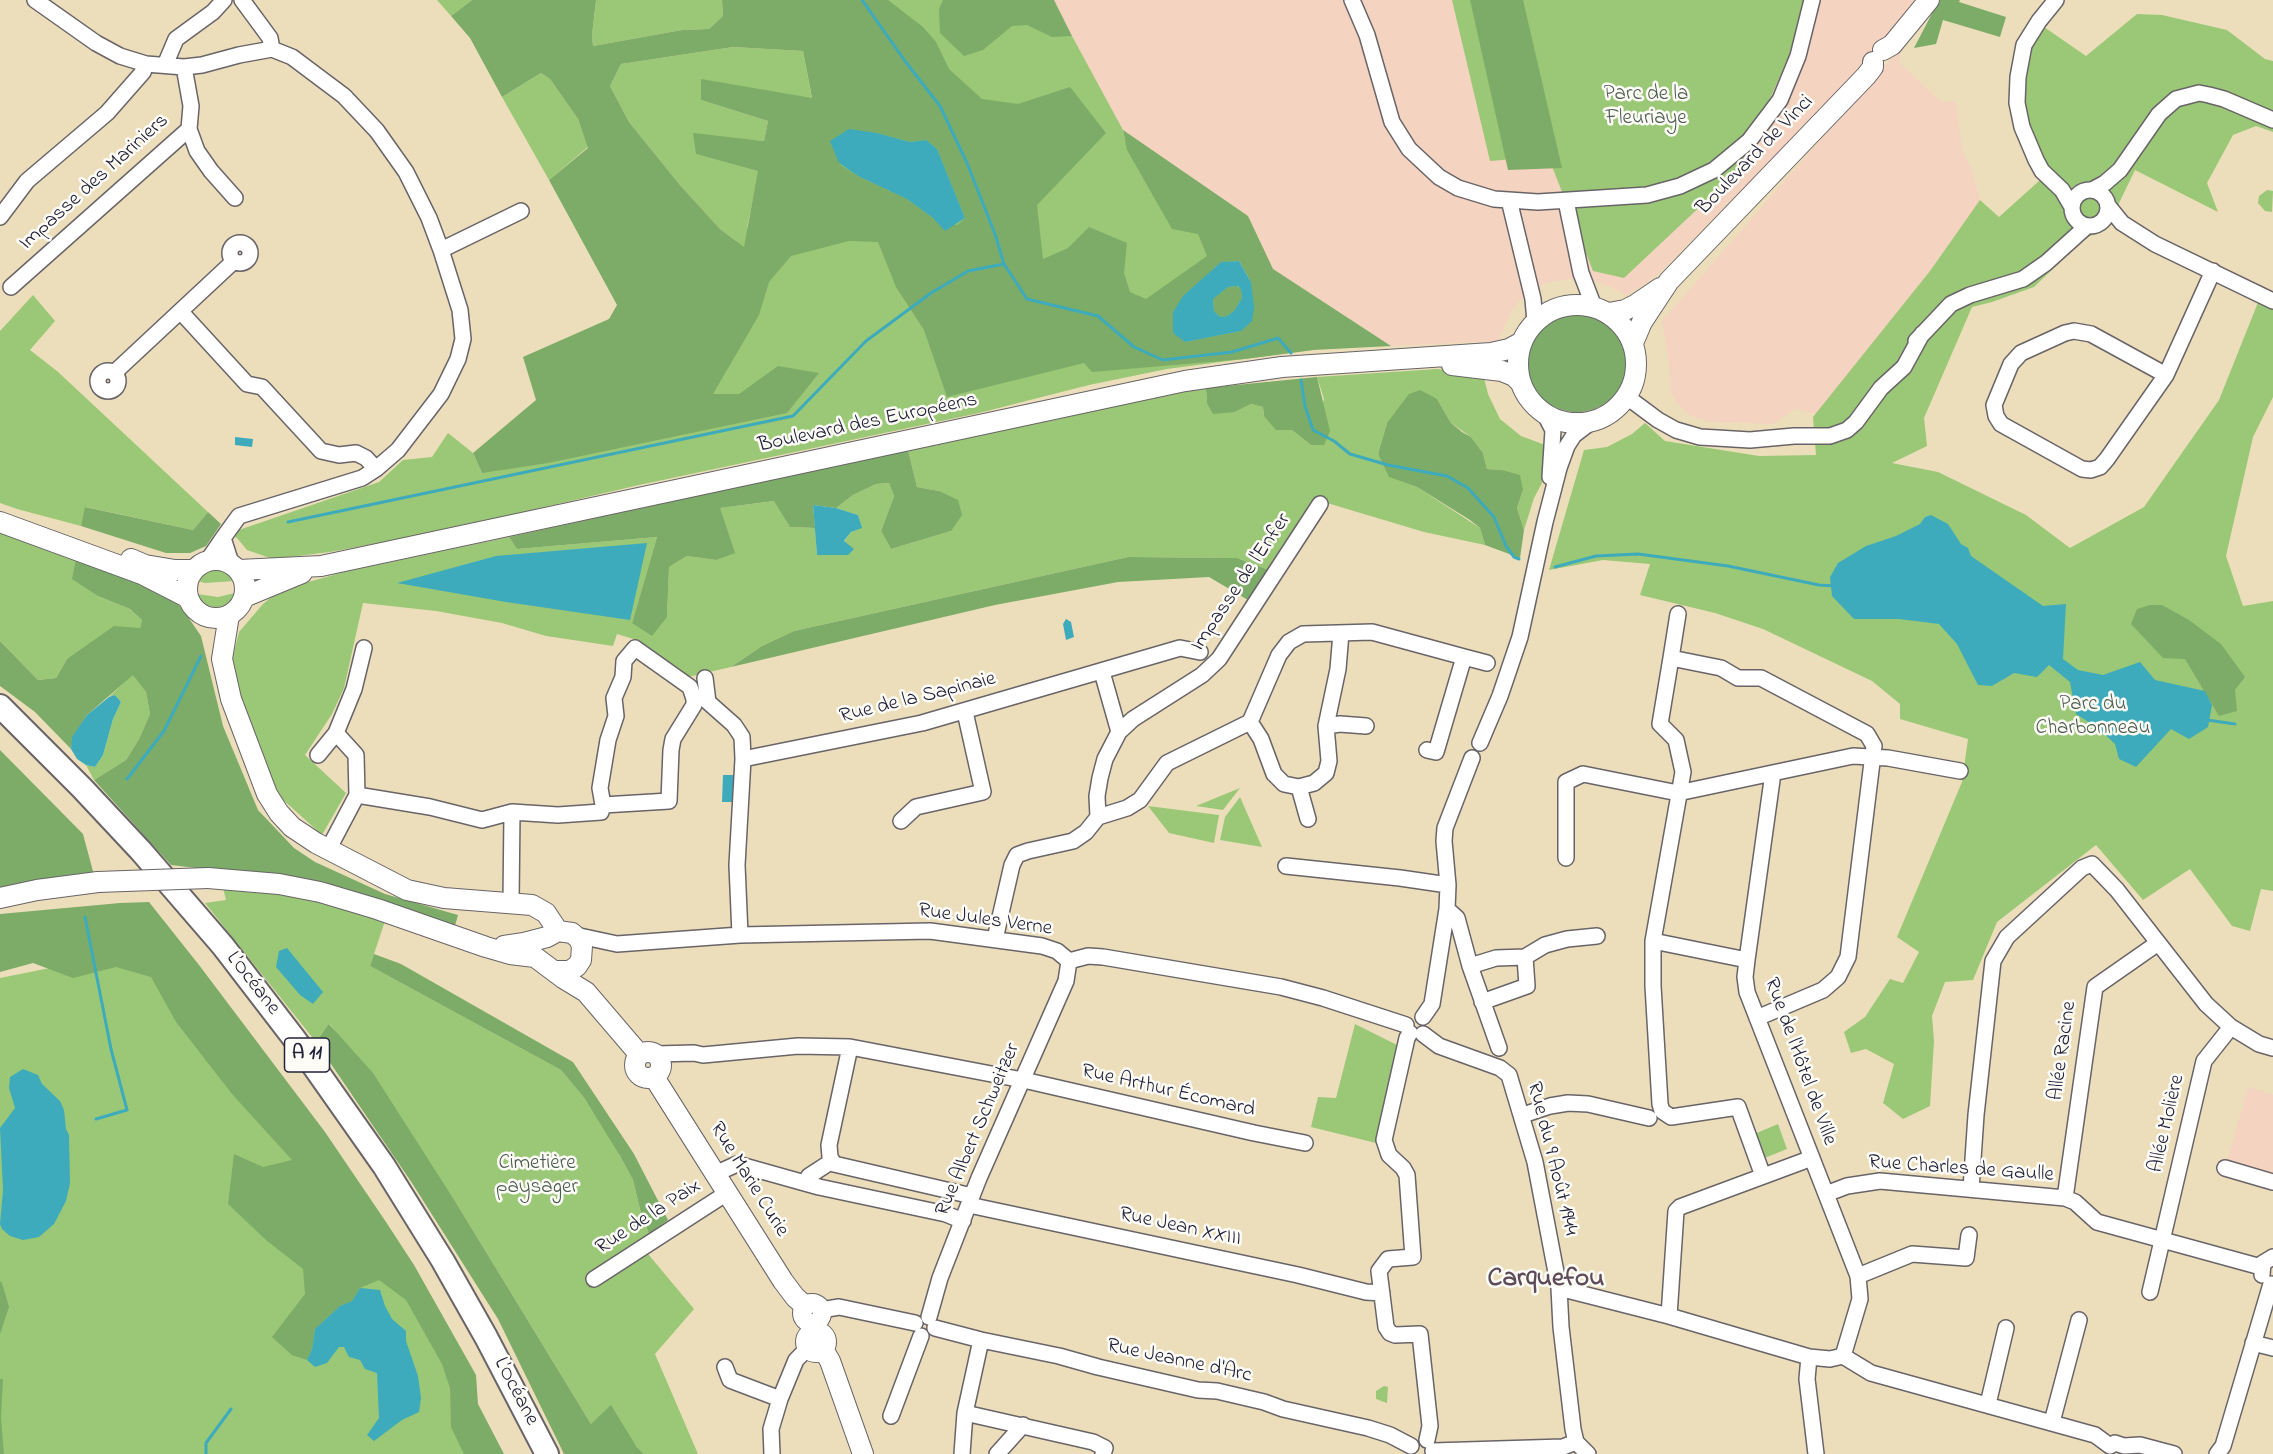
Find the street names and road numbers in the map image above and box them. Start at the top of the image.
street label: Boulevard de Vinci [1692,91,1820,221]
street label: Impasse des Mariniers [15,109,175,257]
street label: Boulevard des Européens [756,388,980,460]
street label: Impasse de l'Enfer [1187,509,1297,657]
street label: Rue de la Sapinaie [837,667,999,731]
street label: Rue Jules Verne [916,899,1054,943]
street label: L’Océane [219,947,285,1021]
street label: Rue de l'Hôtel de Ville [1757,975,1841,1149]
street label: Allée Racine [2045,1000,2083,1102]
road number: A 11 [284,1038,330,1072]
street label: Rue Albert Schweitzer [931,1040,1027,1220]
street label: Rue Arthur Écomard [1079,1060,1257,1124]
street label: Allée Molière [2145,1073,2191,1175]
street label: Rue du 9 Août 1944 [1520,1080,1582,1238]
street label: Rue Marie Curie [703,1118,793,1242]
street label: Rue Charles de Gaulle [1867,1151,2055,1189]
street label: Rue de la Paix [592,1175,706,1261]
street label: Rue Jean XXIII [1117,1203,1243,1253]
street label: Rue Jeanne d'Arc [1104,1334,1254,1390]
street label: L’Océane [487,1354,543,1430]

